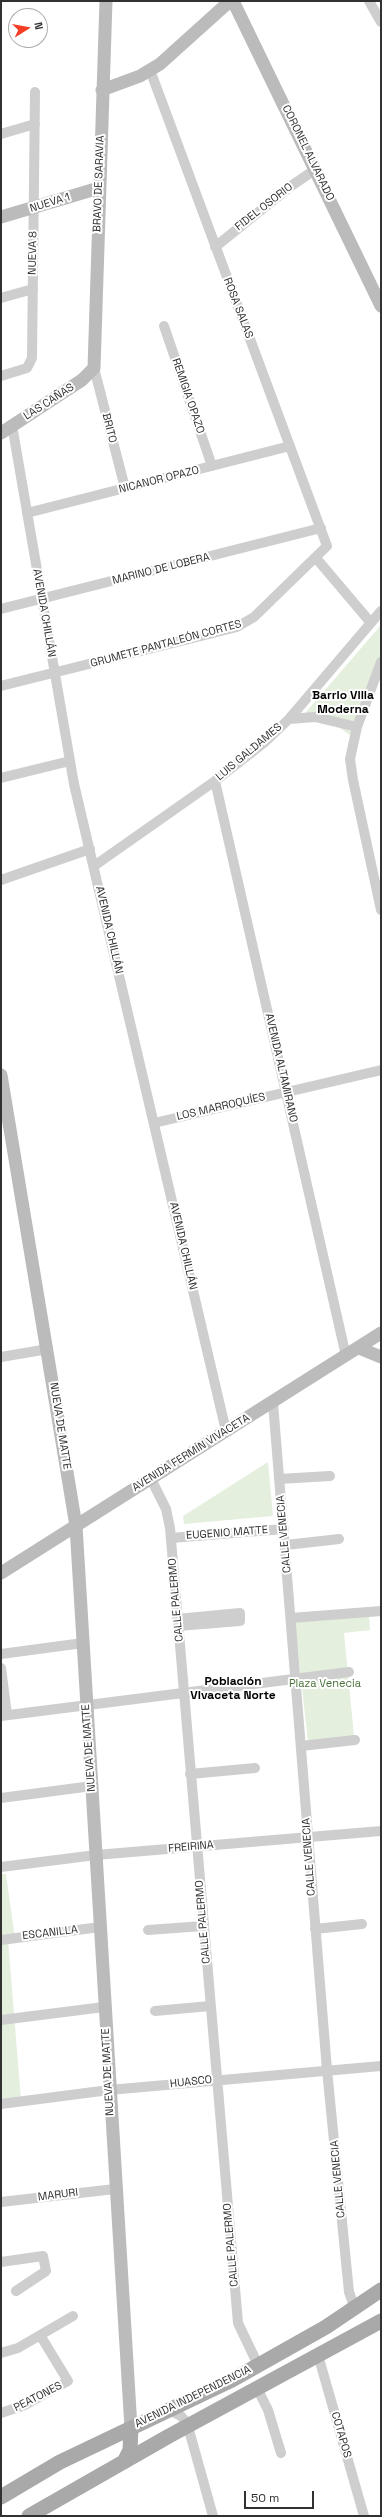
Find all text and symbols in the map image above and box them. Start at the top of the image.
north arrow [8,8,48,48]
text: N [31,21,46,31]
street label: CORONEL ALVARADO [279,103,337,203]
street label: BRAVO DE SARAVIA [91,135,107,233]
street label: FIDEL OSORIO [233,180,295,234]
street label: NUEVA 1 [28,191,72,215]
street label: NUEVA 8 [26,231,40,275]
street label: ROSA SALAS [220,276,256,340]
street label: REMIGIA OPAZO [169,357,207,435]
street label: LAS CAÑAS [21,381,77,423]
street label: BRITO [99,412,119,444]
street label: NICANOR OPAZO [118,464,200,496]
street label: MARINO DE LOBERA [111,550,211,588]
street label: AVENIDA CHILLÁN [30,568,58,658]
street label: GRUMETE PANTALEÓN CORTES [89,617,243,671]
district label: Barrio Villa Moderna [312,689,374,717]
street label: LUIS GALDAMES [213,721,285,783]
street label: AVENIDA CHILLÁN [93,885,125,975]
street label: AVENIDA ALTAMIRANO [262,1012,300,1124]
street label: LOS MARROQUÍES [175,1090,267,1124]
street label: AVENIDA CHILLÁN [167,1201,199,1291]
street label: NUEVA DE MATTE [47,1382,73,1470]
street label: AVENIDA FERMÍN VIVACETA [130,1411,252,1495]
street label: CALLE VENECIA [274,1495,294,1573]
street label: EUGENIO MATTE [186,1524,268,1542]
street label: CALLE PALERMO [166,1558,186,1642]
district label: Población Vivaceta Norte [190,1675,276,1703]
park label: Plaza Venecia [289,1677,361,1691]
street label: NUEVA DE MATTE [79,1704,99,1792]
street label: CALLE VENECIA [300,1818,318,1896]
street label: FREIRINA [168,1838,214,1856]
street label: CALLE PALERMO [193,1880,213,1964]
street label: ESCANILLA [22,1923,78,1943]
street label: NUEVA DE MATTE [99,2028,117,2116]
street label: HUASCO [169,2073,213,2091]
street label: CALLE VENECIA [328,2140,348,2218]
street label: MARURI [37,2186,79,2204]
street label: CALLE PALERMO [221,2203,241,2287]
street label: AVENIDA INDEPENDENCIA [133,2363,253,2431]
street label: PEATONES [12,2379,64,2415]
street label: COTAPOS [328,2410,354,2460]
scale bar [246,2483,316,2509]
text: 50 m [251,2490,279,2506]

